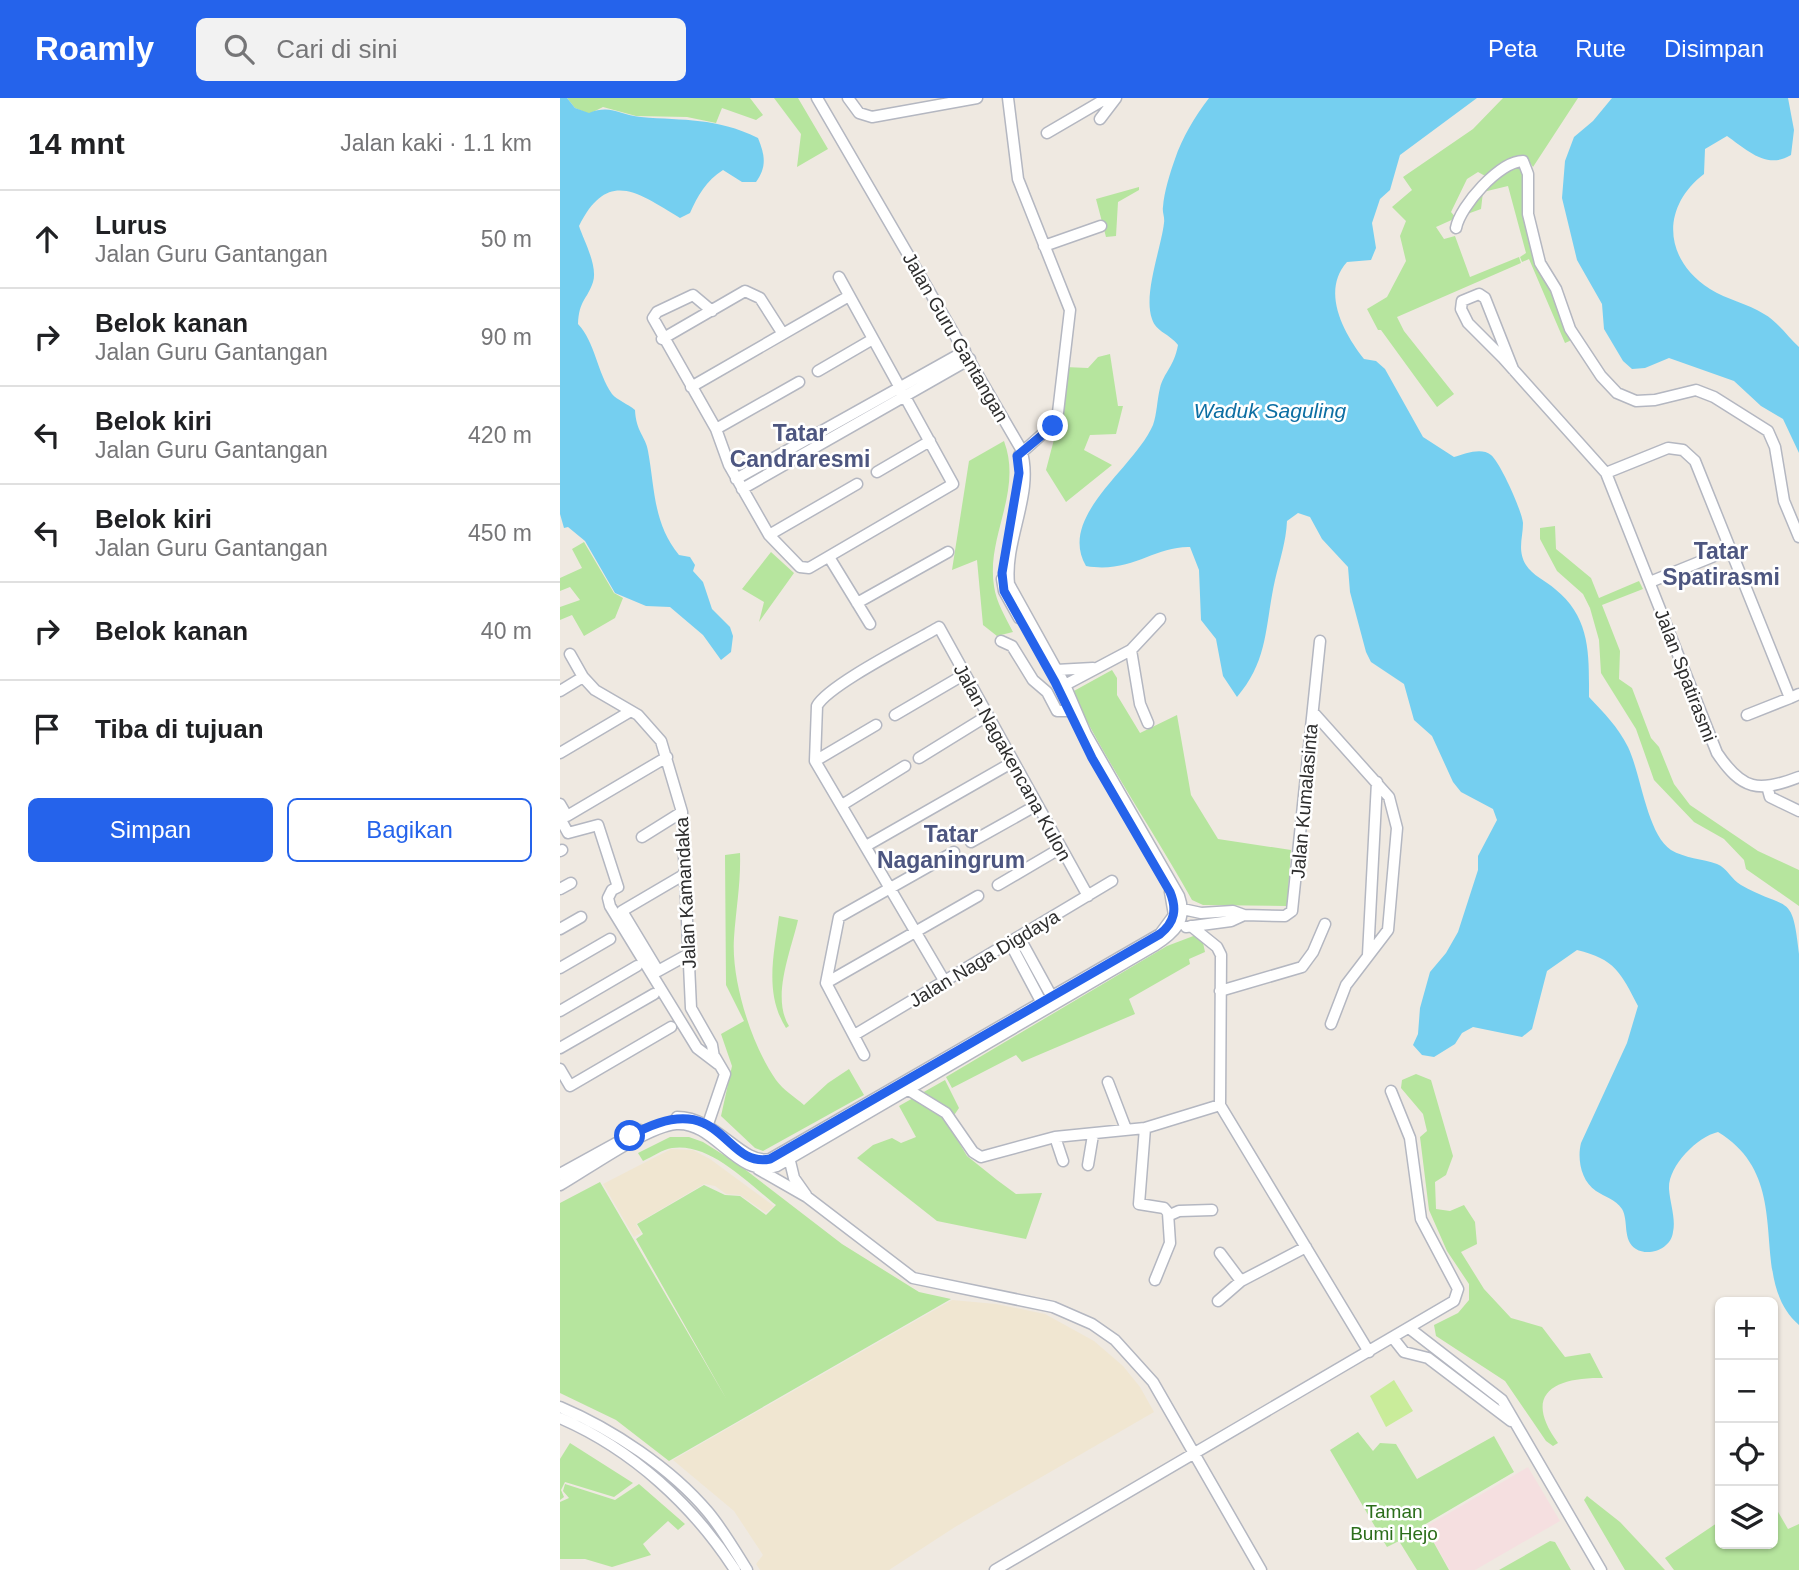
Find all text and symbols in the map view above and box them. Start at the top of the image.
search box [196,18,686,81]
text: Roamly [35,30,154,67]
icon: search [220,30,258,68]
text: Cari di sini [276,34,398,64]
text: Peta [1488,35,1537,62]
text: Rute [1575,35,1626,62]
text: Disimpan [1664,35,1764,62]
text: 14 mnt [28,127,125,160]
text: Jalan kaki · 1.1 km [340,130,532,156]
text: Lurus [95,210,167,240]
icon: ahead [28,220,66,258]
text: 50 m [481,226,532,252]
text: Jalan Guru Gantangan [95,241,328,267]
street label: Jalan Guru Gantangan [898,249,1013,426]
text: Belok kanan [95,308,248,338]
icon: right [28,318,66,356]
text: 90 m [481,324,532,350]
text: Jalan Guru Gantangan [95,339,328,365]
water label: Waduk Saguling [1194,399,1347,422]
text: Belok kiri [95,406,212,436]
route end [1037,410,1068,441]
icon: left [28,416,66,454]
district label: Tatar Candraresmi [730,420,870,472]
text: 420 m [468,422,532,448]
text: Jalan Guru Gantangan [95,437,328,463]
text: Belok kiri [95,504,212,534]
icon: left [28,514,66,552]
text: 450 m [468,520,532,546]
text: Jalan Guru Gantangan [95,535,328,561]
district label: Tatar Spatirasmi [1662,538,1780,590]
street label: Jalan Spatirasmi [1651,606,1721,745]
icon: right [28,612,66,650]
text: Belok kanan [95,616,248,646]
text: 40 m [481,618,532,644]
street label: Jalan Nagakencana Kulon [950,660,1076,864]
icon: arrive [28,710,66,748]
text: Tiba di tujuan [95,714,264,744]
street label: Jalan Kumalasinta [1287,722,1322,879]
button: Simpan [28,798,273,862]
button: Bagikan [287,798,532,862]
street label: Jalan Kamandaka [671,816,700,969]
district label: Tatar Naganingrum [877,821,1025,873]
street label: Jalan Naga Digdaya [906,905,1063,1011]
route start [614,1120,645,1151]
map controls [1715,1297,1778,1549]
button: + [1715,1297,1778,1360]
button: − [1715,1360,1778,1423]
button: locate [1715,1423,1778,1486]
button: layers [1715,1486,1778,1549]
park label: Taman Bumi Hejo [1350,1501,1438,1544]

